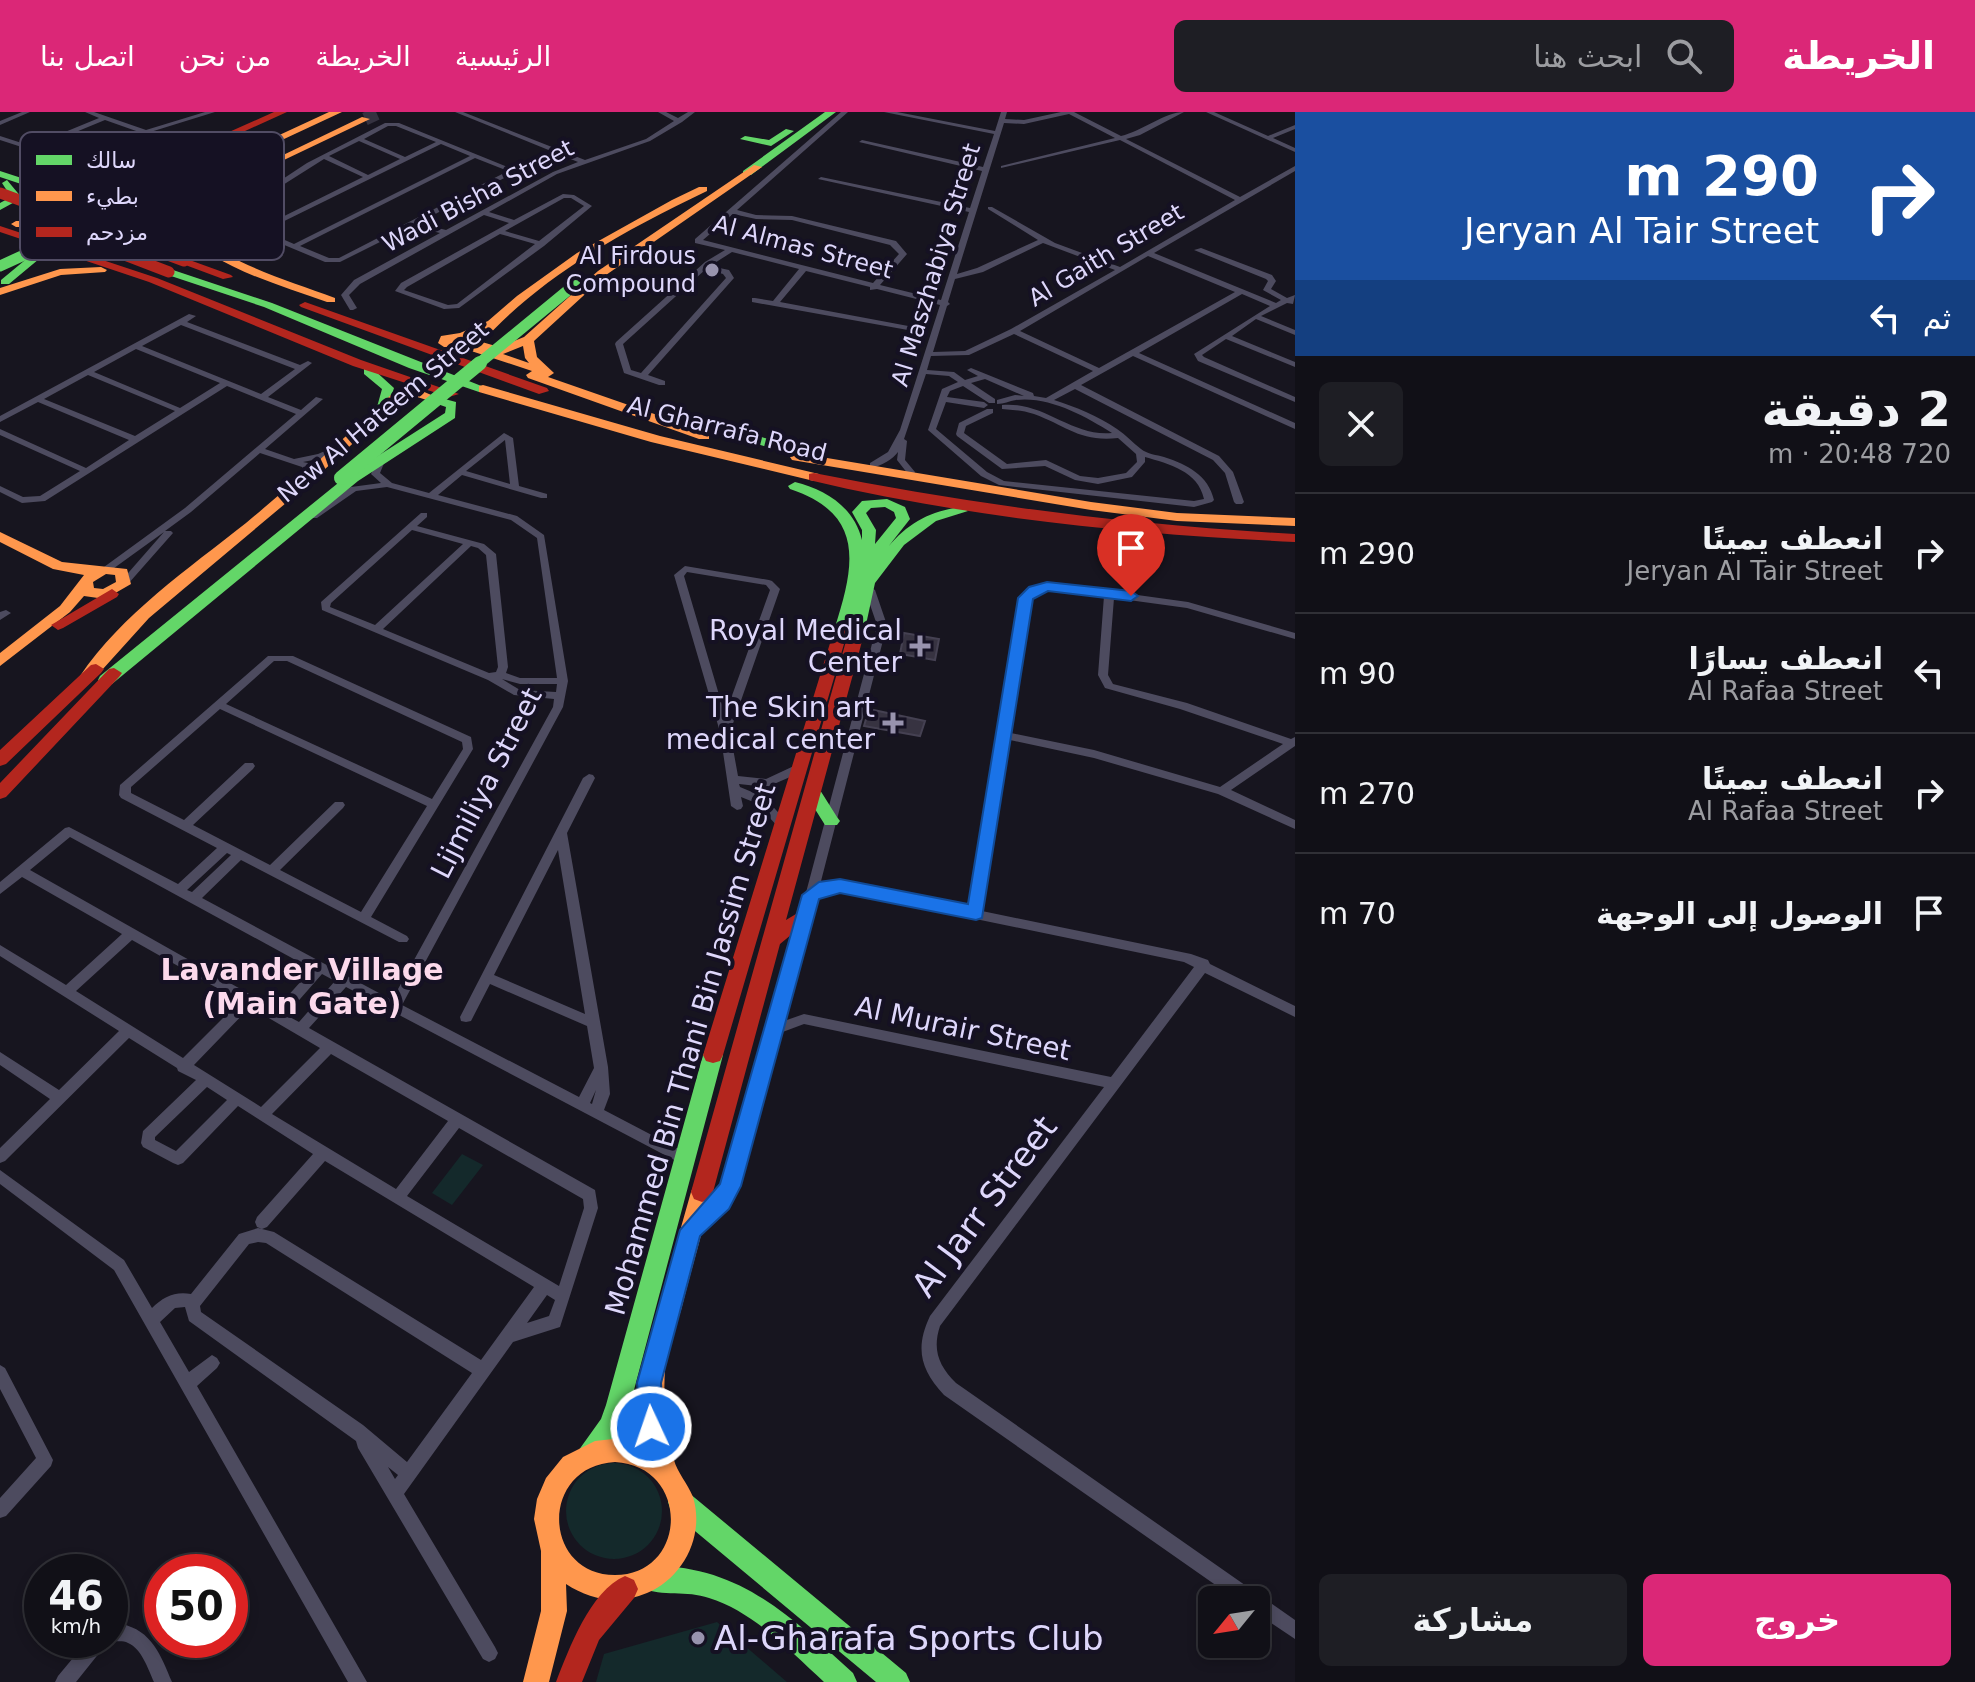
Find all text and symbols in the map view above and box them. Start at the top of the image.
search box [1174,20,1734,92]
icon: search [1662,34,1706,78]
text: الخريطة [1782,34,1935,78]
text: ابحث هنا [1533,39,1642,74]
text: اتصل بنا [40,40,135,73]
text: من نحن [179,40,271,73]
text: الخريطة [315,40,411,73]
text: الرئيسية [455,40,551,73]
legend [20,132,284,260]
street label: Wadi Bisha Street [378,134,578,258]
street label: Al Maszhabiya Street [886,140,986,390]
text: 290 m [1624,143,1819,208]
icon: right [1847,144,1951,248]
text: سالك [86,148,136,173]
text: بطيء [86,184,139,210]
street label: Al Gaith Street [1023,198,1189,312]
street label: Al Almas Street [710,210,896,284]
text: Jeryan Al Tair Street [1464,210,1819,251]
text: مزدحم [86,220,148,246]
place label: Al Firdous Compound [566,242,696,298]
marker: Al Firdous Compound [703,261,721,279]
icon: left [1863,296,1907,340]
text: ثم [1923,301,1951,336]
street label: New Al Hateem Street [272,316,494,508]
text: 2 دقيقة [1762,381,1951,437]
button: close [1319,382,1403,466]
street label: Al Gharrafa Road [625,391,829,467]
text: 720 m · 20:48 [1768,439,1951,469]
pin [1097,514,1165,596]
text: انعطف يمينًا [1702,521,1883,556]
icon: arrive [1109,526,1153,570]
icon: right [1907,531,1951,575]
text: 290 m [1319,536,1415,571]
text: Jeryan Al Tair Street [1627,556,1883,586]
place label: Royal Medical Center [709,614,902,679]
marker: Royal Medical Center [909,635,931,657]
text: انعطف يسارًا [1689,641,1883,676]
icon: left [1907,651,1951,695]
text: 90 m [1319,656,1396,691]
text: Al Rafaa Street [1688,676,1883,706]
street label: Lijmiliya Street [424,682,549,884]
place label: The Skin art medical center [666,691,875,756]
marker: The Skin art medical center [882,712,904,734]
text: انعطف يمينًا [1702,761,1883,796]
icon: right [1907,771,1951,815]
text: 270 m [1319,776,1415,811]
street label: Mohammed Bin Thani Bin Jassim Street [599,779,782,1319]
text: Al Rafaa Street [1688,796,1883,826]
icon: arrive [1907,891,1951,935]
text: 70 m [1319,896,1396,931]
text: الوصول إلى الوجهة [1596,896,1883,931]
district label: Lavander Village (Main Gate) [160,952,444,1021]
street label: Al Murair Street [852,990,1074,1067]
street label: Al Jarr Street [903,1108,1065,1304]
position arrow [609,1385,693,1469]
speed limit sign: 50 [144,1554,248,1658]
text: 46 [48,1573,104,1619]
button: مشاركة [1319,1574,1627,1666]
button: خروج [1643,1574,1951,1666]
north arrow [1198,1586,1270,1658]
map controls [1198,1586,1270,1658]
text: km/h [51,1614,101,1638]
place label: Al-Gharafa Sports Club [714,1618,1104,1658]
marker: Al-Gharafa Sports Club [689,1629,707,1647]

